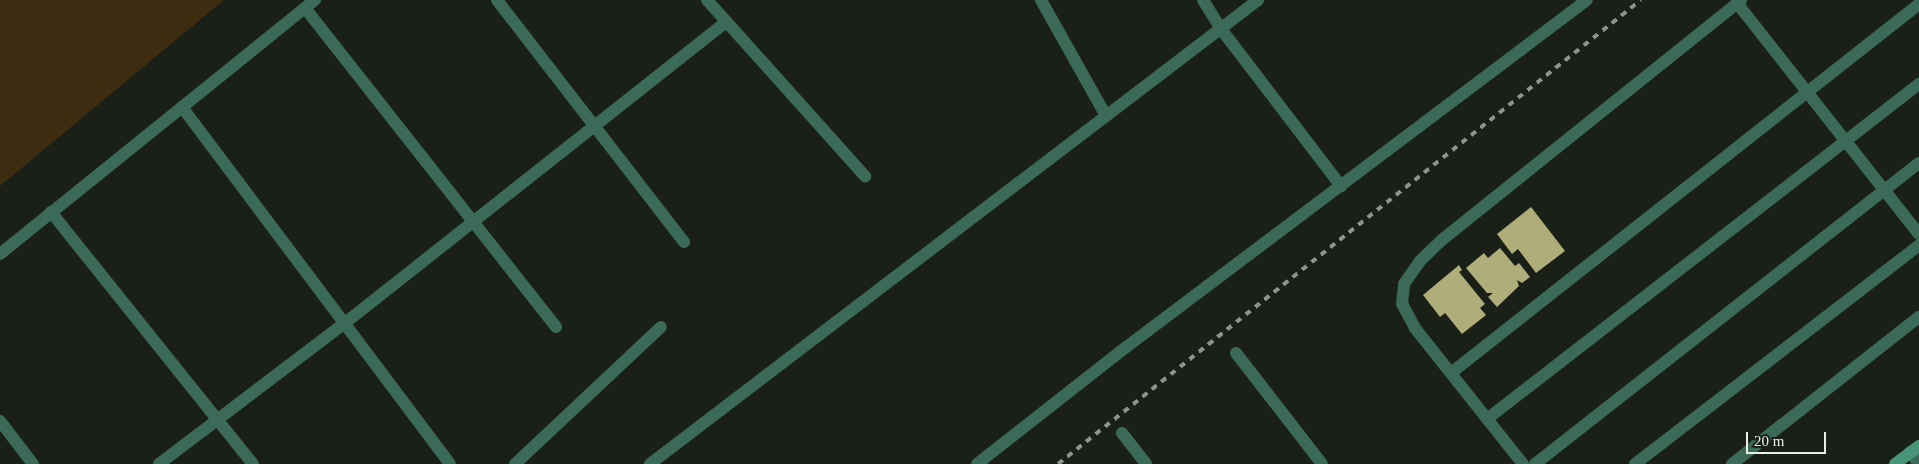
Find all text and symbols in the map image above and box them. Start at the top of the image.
scale bar [1749,422,1829,454]
text: 20 m [1754,433,1784,449]

